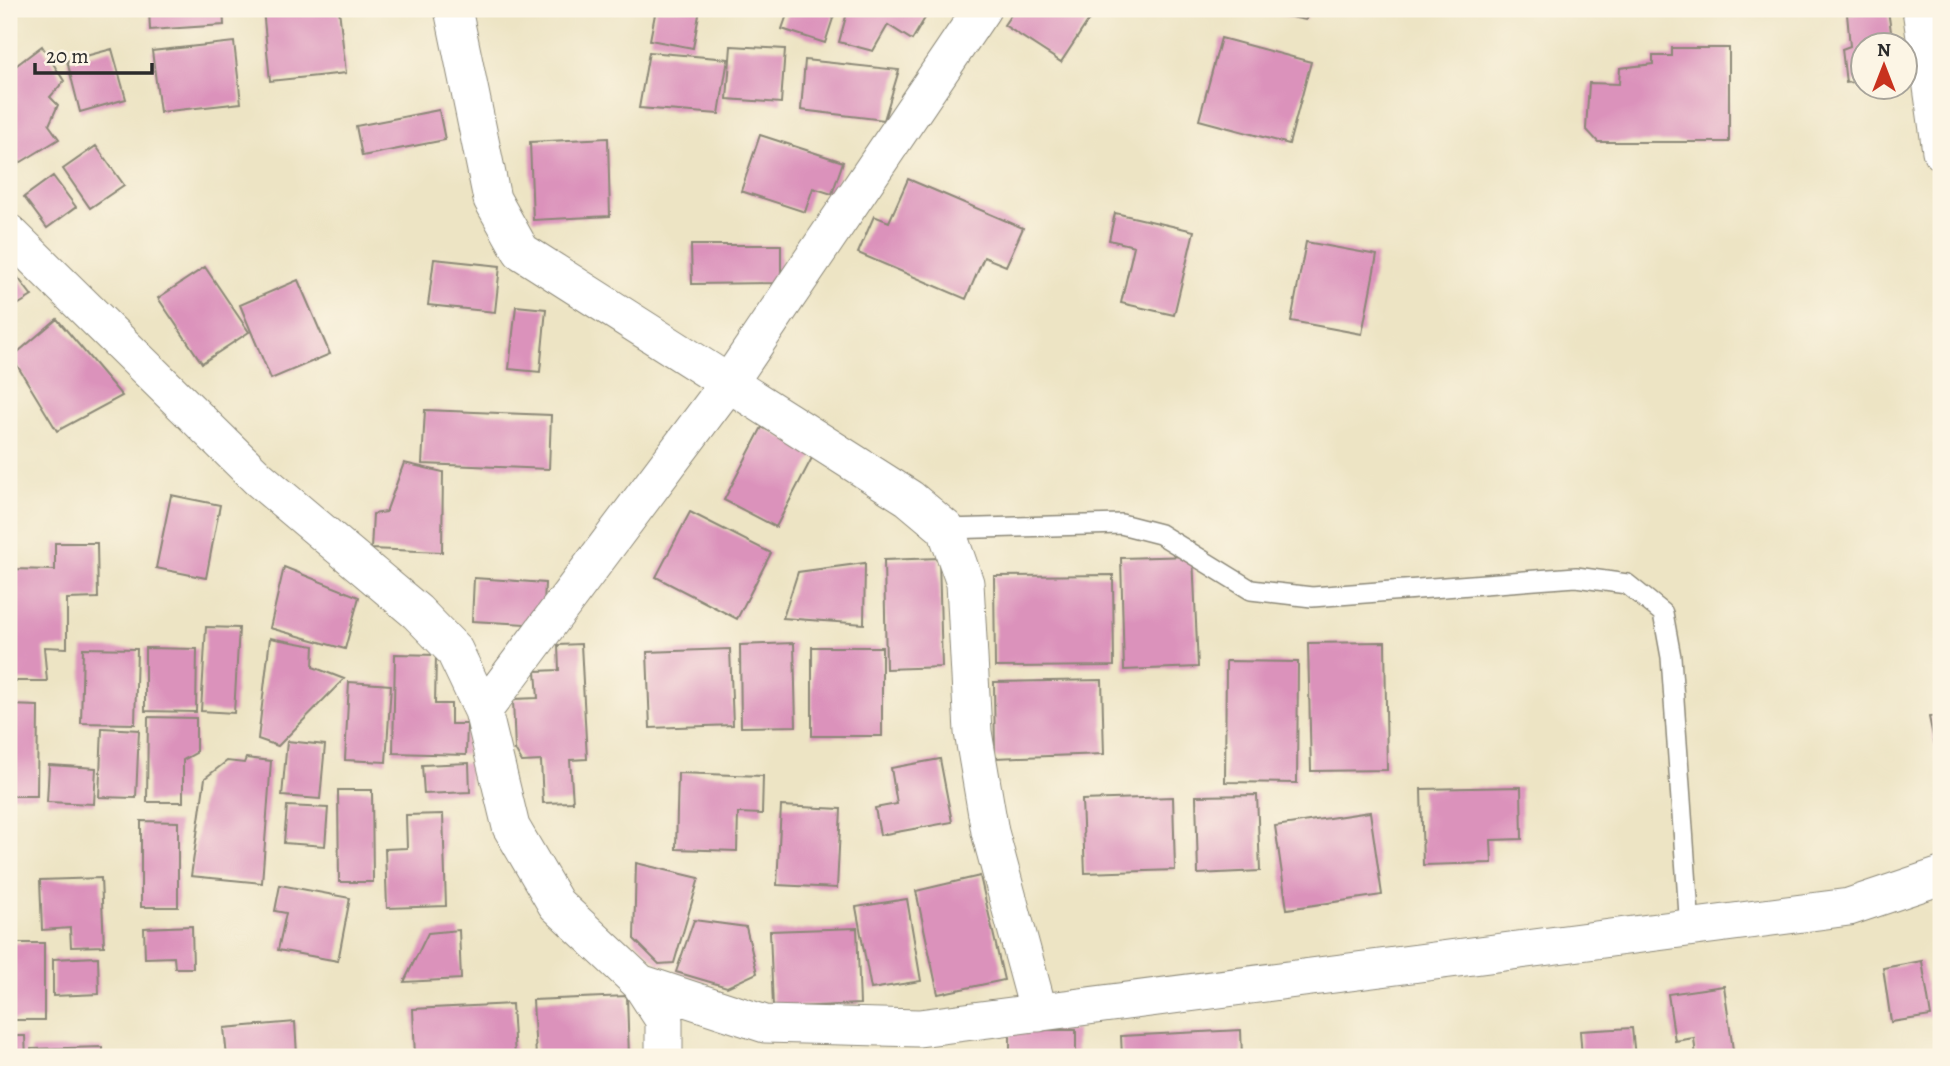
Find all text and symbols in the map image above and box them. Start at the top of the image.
scale bar [35,32,152,76]
north arrow [1848,32,1918,102]
text: N [1877,37,1891,63]
text: 20 m [46,42,89,70]

